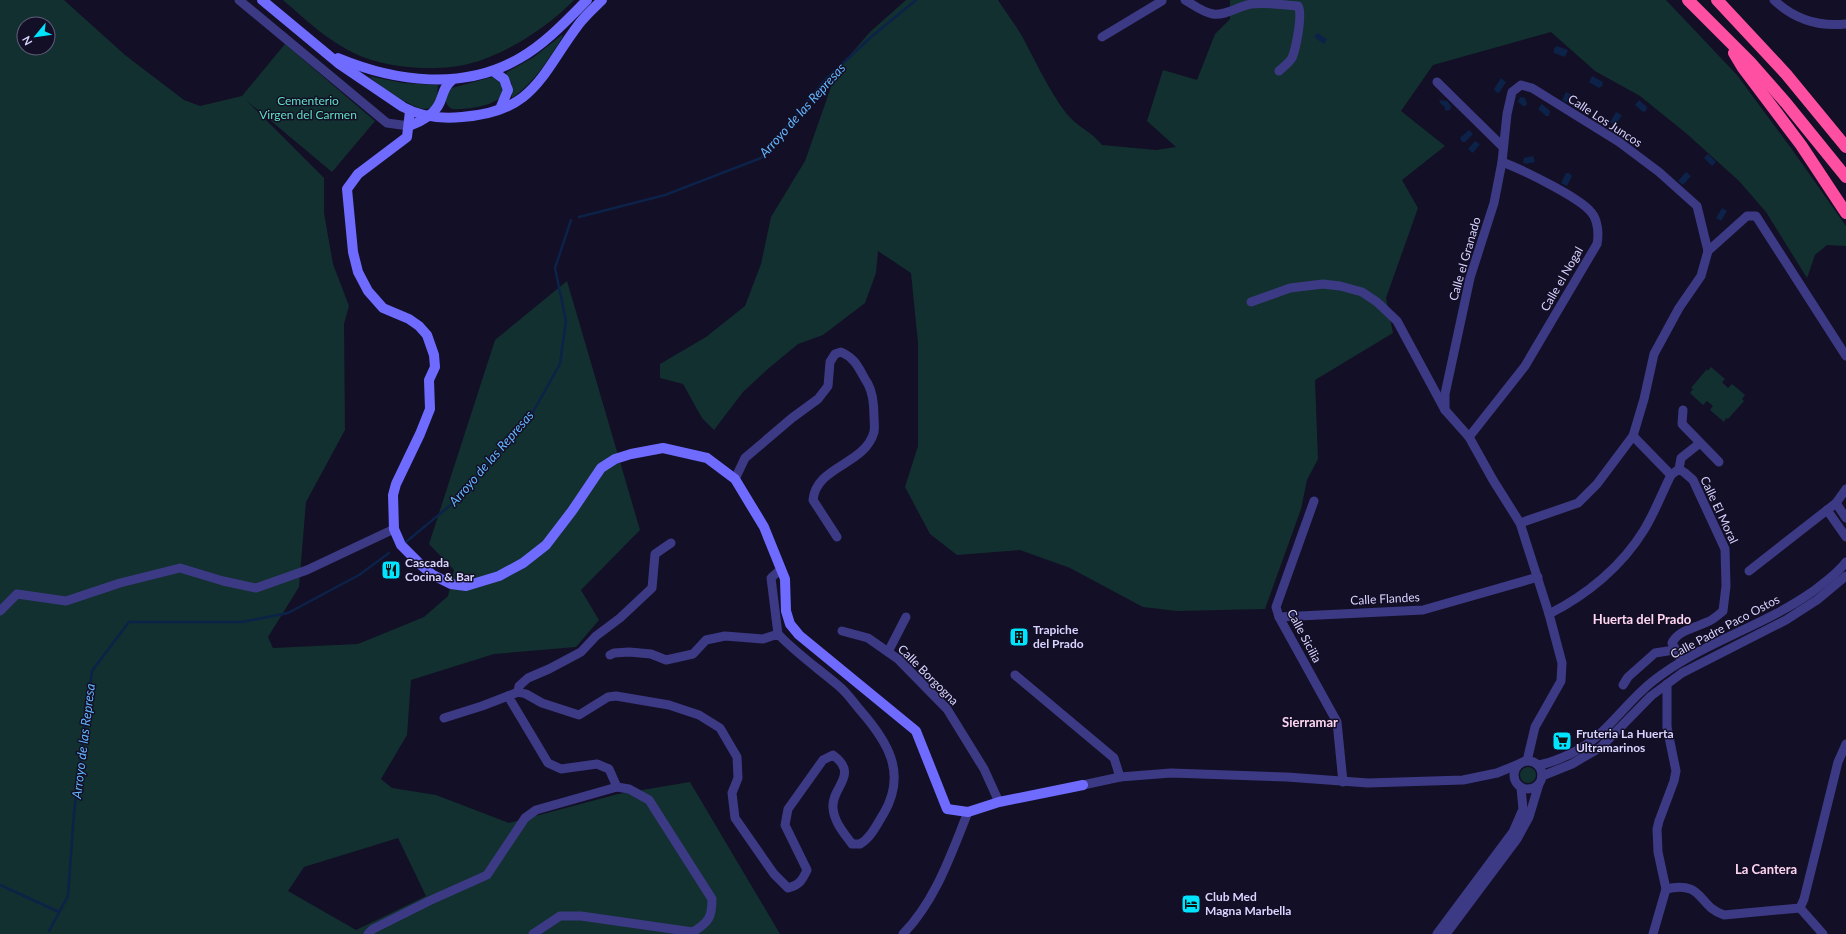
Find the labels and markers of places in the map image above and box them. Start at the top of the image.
place label: Cascada Cocina & Bar [405,555,475,584]
restaurant icon: Cascada Cocina & Bar [380,559,402,581]
place label: Trapiche del Prado [1033,622,1084,651]
building icon: Trapiche del Prado [1008,626,1030,648]
place label: Fruteria La Huerta Ultramarinos [1576,726,1673,755]
supermarket icon: Fruteria La Huerta Ultramarinos [1551,730,1573,752]
place label: Club Med Magna Marbella [1205,889,1291,918]
hotel icon: Club Med Magna Marbella [1180,893,1202,915]

